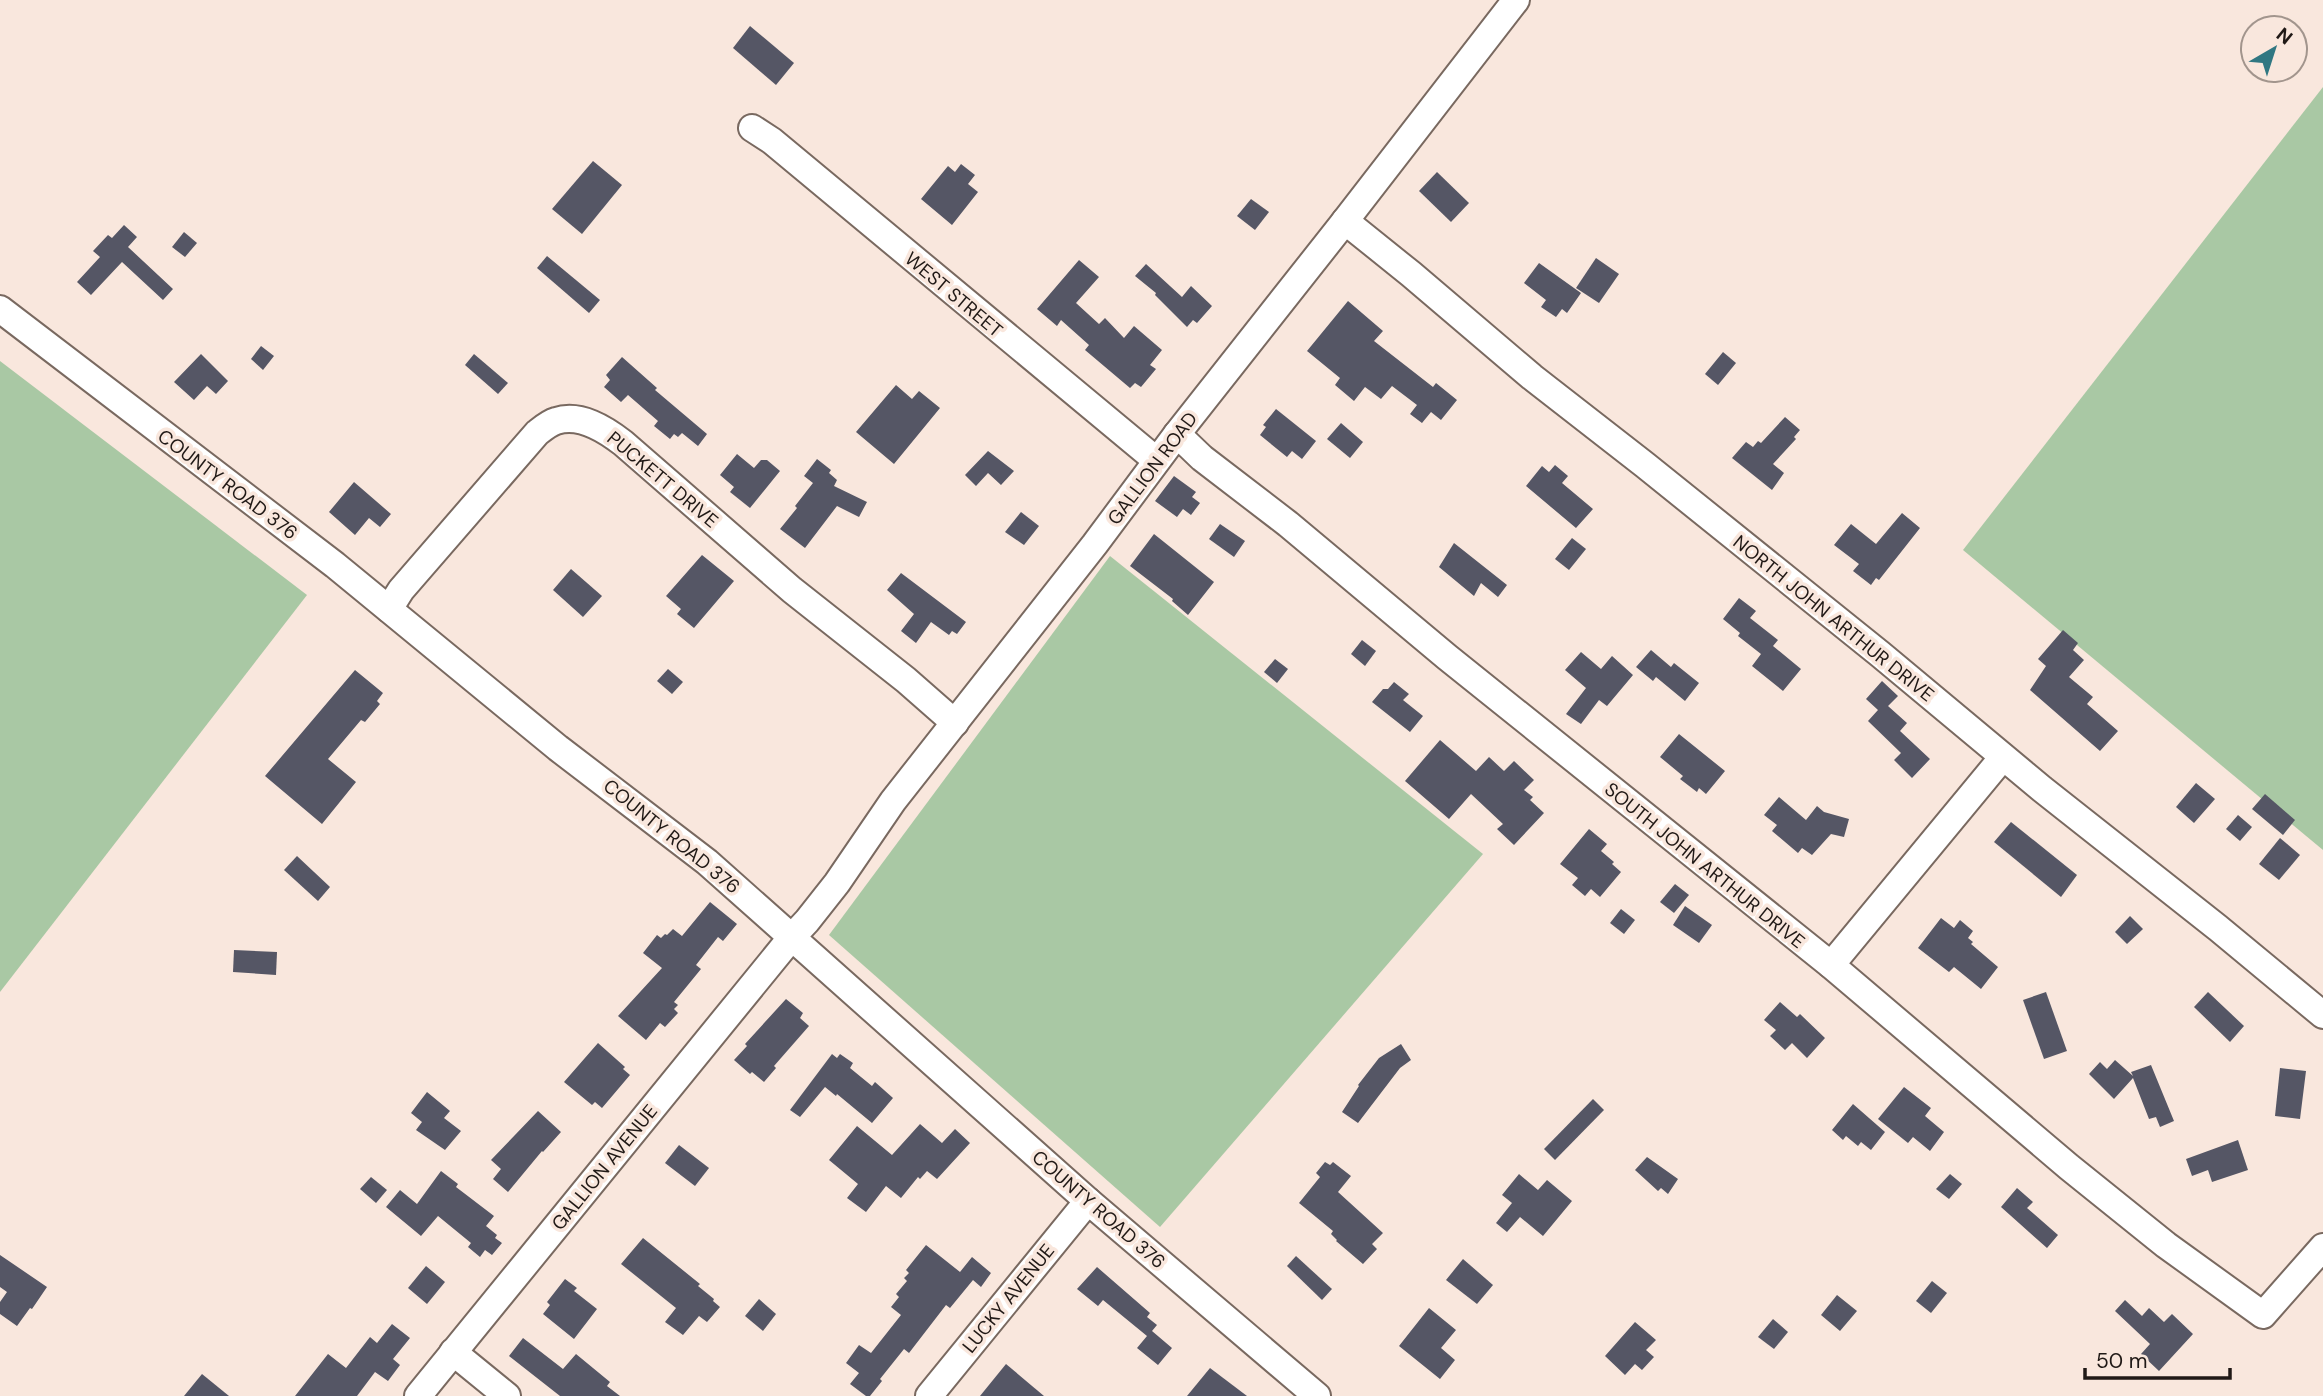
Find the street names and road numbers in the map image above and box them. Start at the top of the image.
street label: WEST STREET [900,246,1008,343]
street label: GALLION ROAD [1102,407,1203,530]
street label: COUNTY ROAD 376 [153,424,303,545]
street label: PUCKETT DRIVE [602,426,723,533]
street label: NORTH JOHN ARTHUR DRIVE [1728,529,1939,707]
street label: COUNTY ROAD 376 [598,774,745,899]
street label: SOUTH JOHN ARTHUR DRIVE [1599,777,1810,954]
street label: GALLION AVENUE [546,1099,663,1235]
street label: COUNTY ROAD 376 [1027,1145,1171,1274]
street label: LUCKY AVENUE [957,1239,1060,1358]

